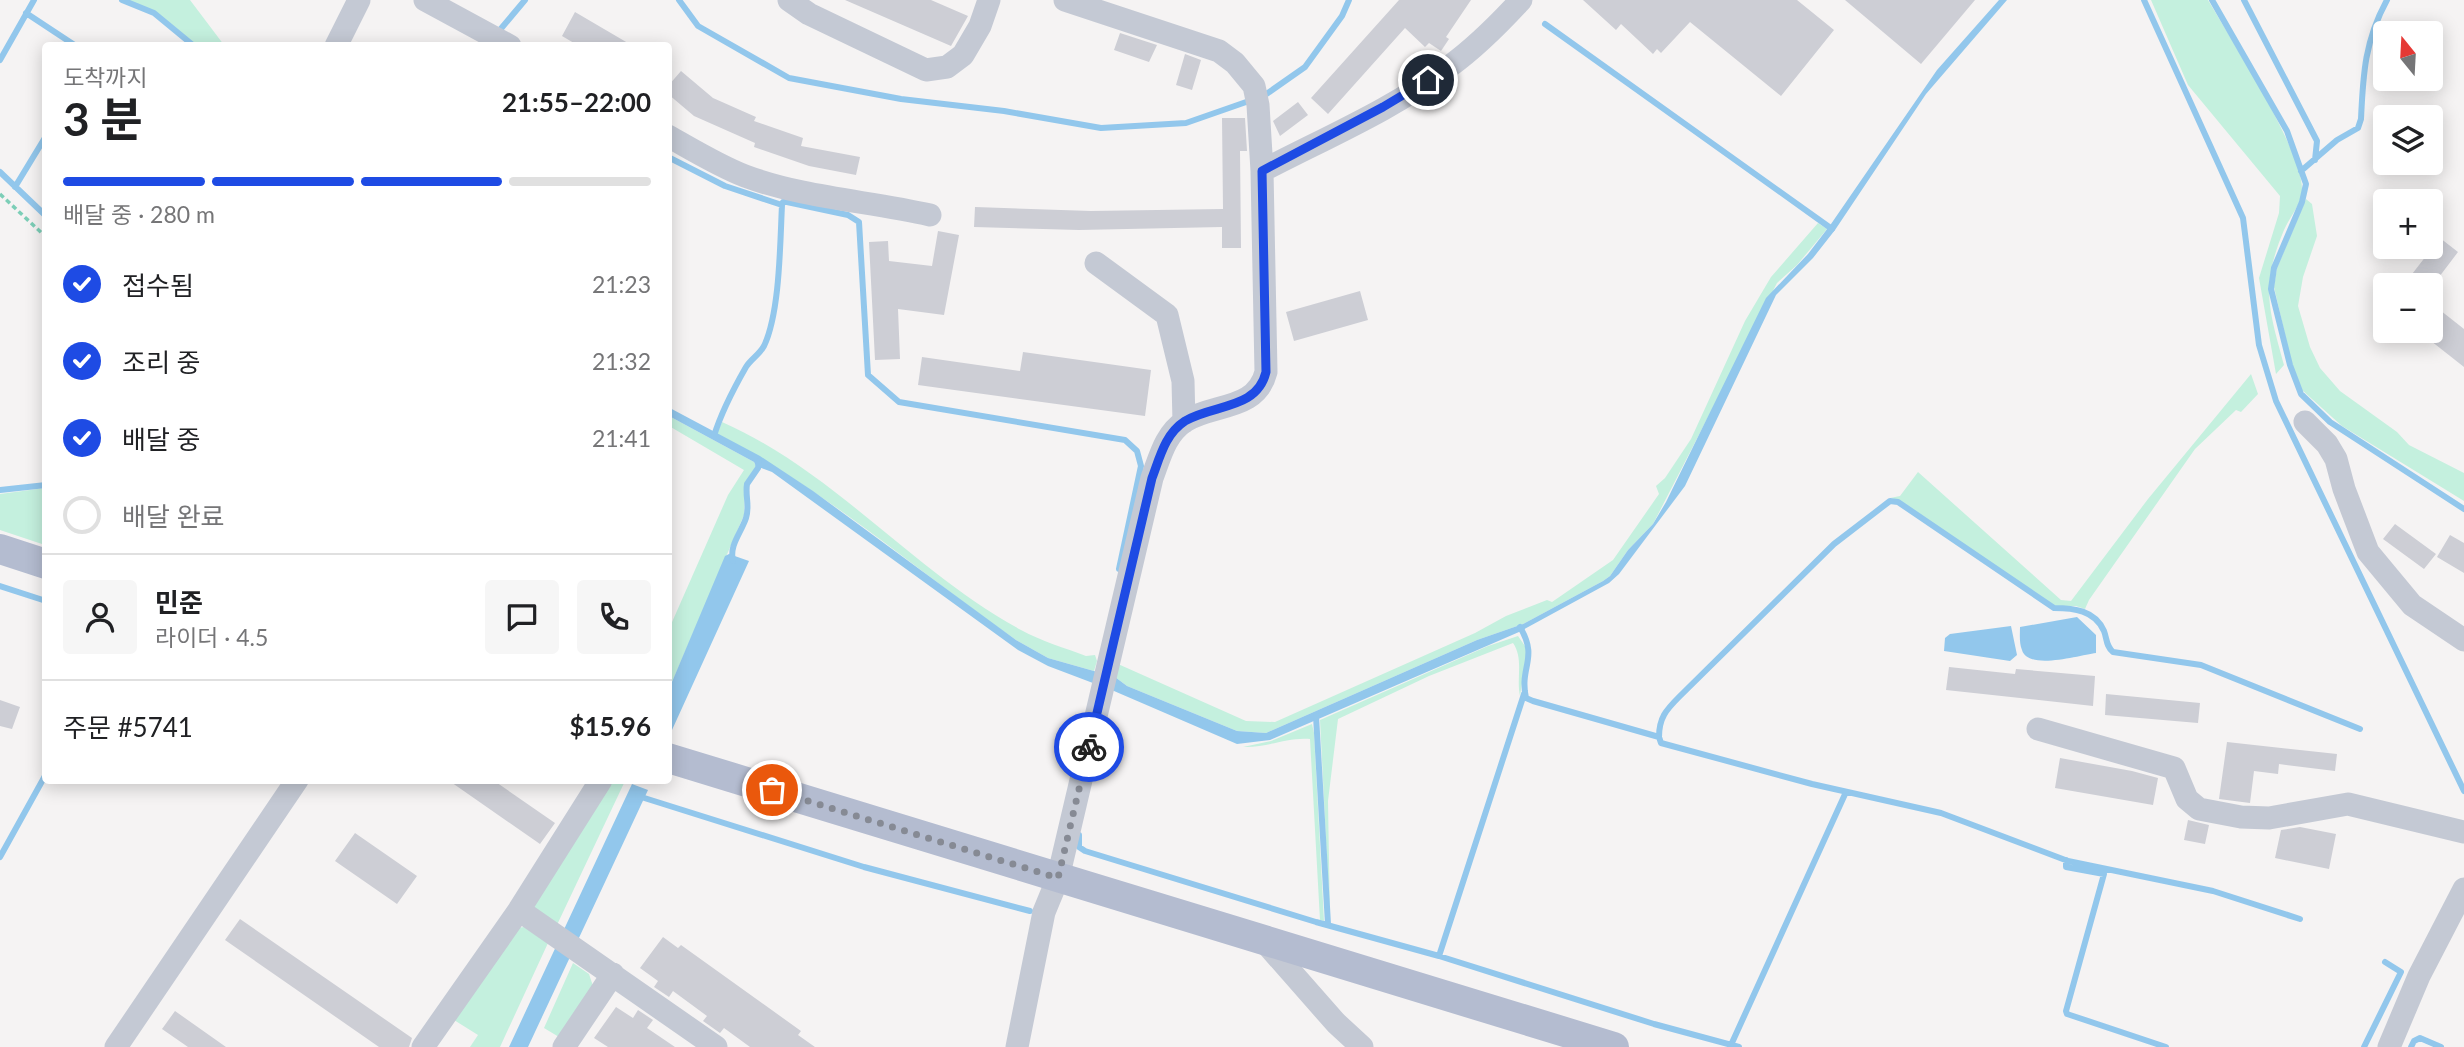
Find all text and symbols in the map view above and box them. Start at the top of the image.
north arrow [2373,21,2443,91]
map controls [2373,21,2443,343]
pin [1398,50,1458,110]
icon: home [1409,61,1447,99]
text: 도착까지 [63,63,148,91]
text: 21:55–22:00 [502,86,651,118]
text: 3 분 [63,91,143,146]
button: layers [2373,105,2443,175]
button: + [2373,189,2443,259]
text: 배달 중 · 280 m [63,200,215,228]
icon: check [63,265,101,303]
text: 접수됨 [122,269,194,301]
text: 21:23 [592,270,651,298]
button: − [2373,273,2443,343]
icon: check [63,342,101,380]
text: 조리 중 [122,346,200,378]
text: 21:32 [592,347,651,375]
icon: check [63,419,101,457]
text: 배달 중 [122,423,200,455]
text: 21:41 [592,424,651,452]
text: 배달 완료 [122,500,224,532]
button: person [63,580,137,654]
button: chat [485,580,559,654]
button: phone [577,580,651,654]
text: 민준 [155,586,203,618]
text: 라이더 · 4.5 [155,623,268,651]
text: $15.96 [569,710,651,742]
text: 주문 #5741 [63,711,193,743]
courier [1054,712,1124,782]
icon: bike [1070,728,1108,766]
pin [742,760,802,820]
icon: bag [753,771,791,809]

